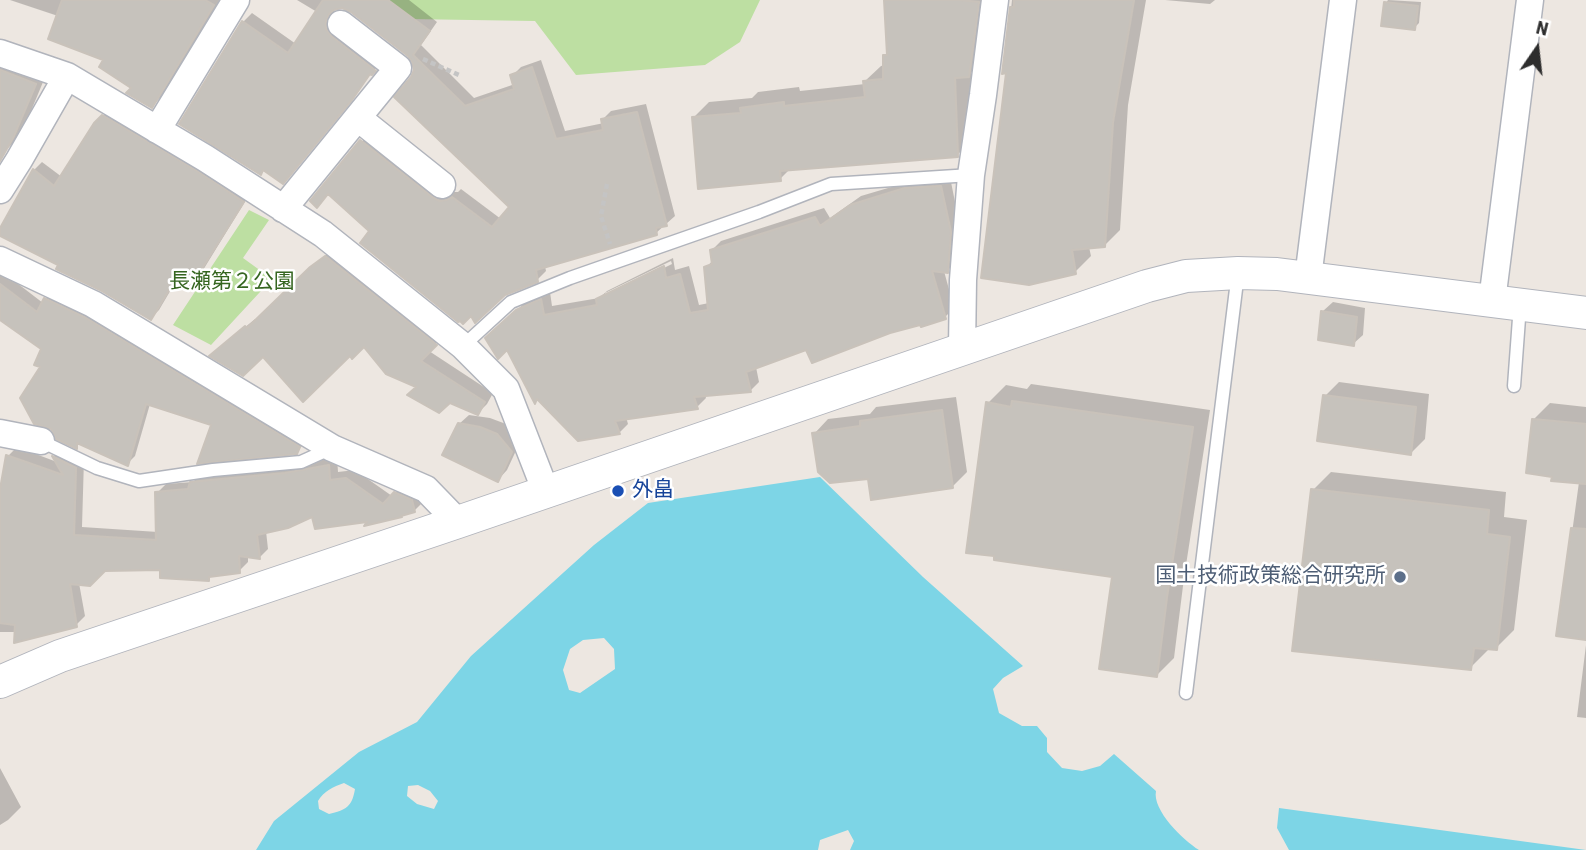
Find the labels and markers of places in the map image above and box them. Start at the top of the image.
place label: 外畠 [632,478,674,504]
marker: 外畠 [610,483,626,499]
place label: 国土技術政策総合研究所 [1155,564,1386,590]
marker: 国土技術政策総合研究所 [1392,569,1408,585]

